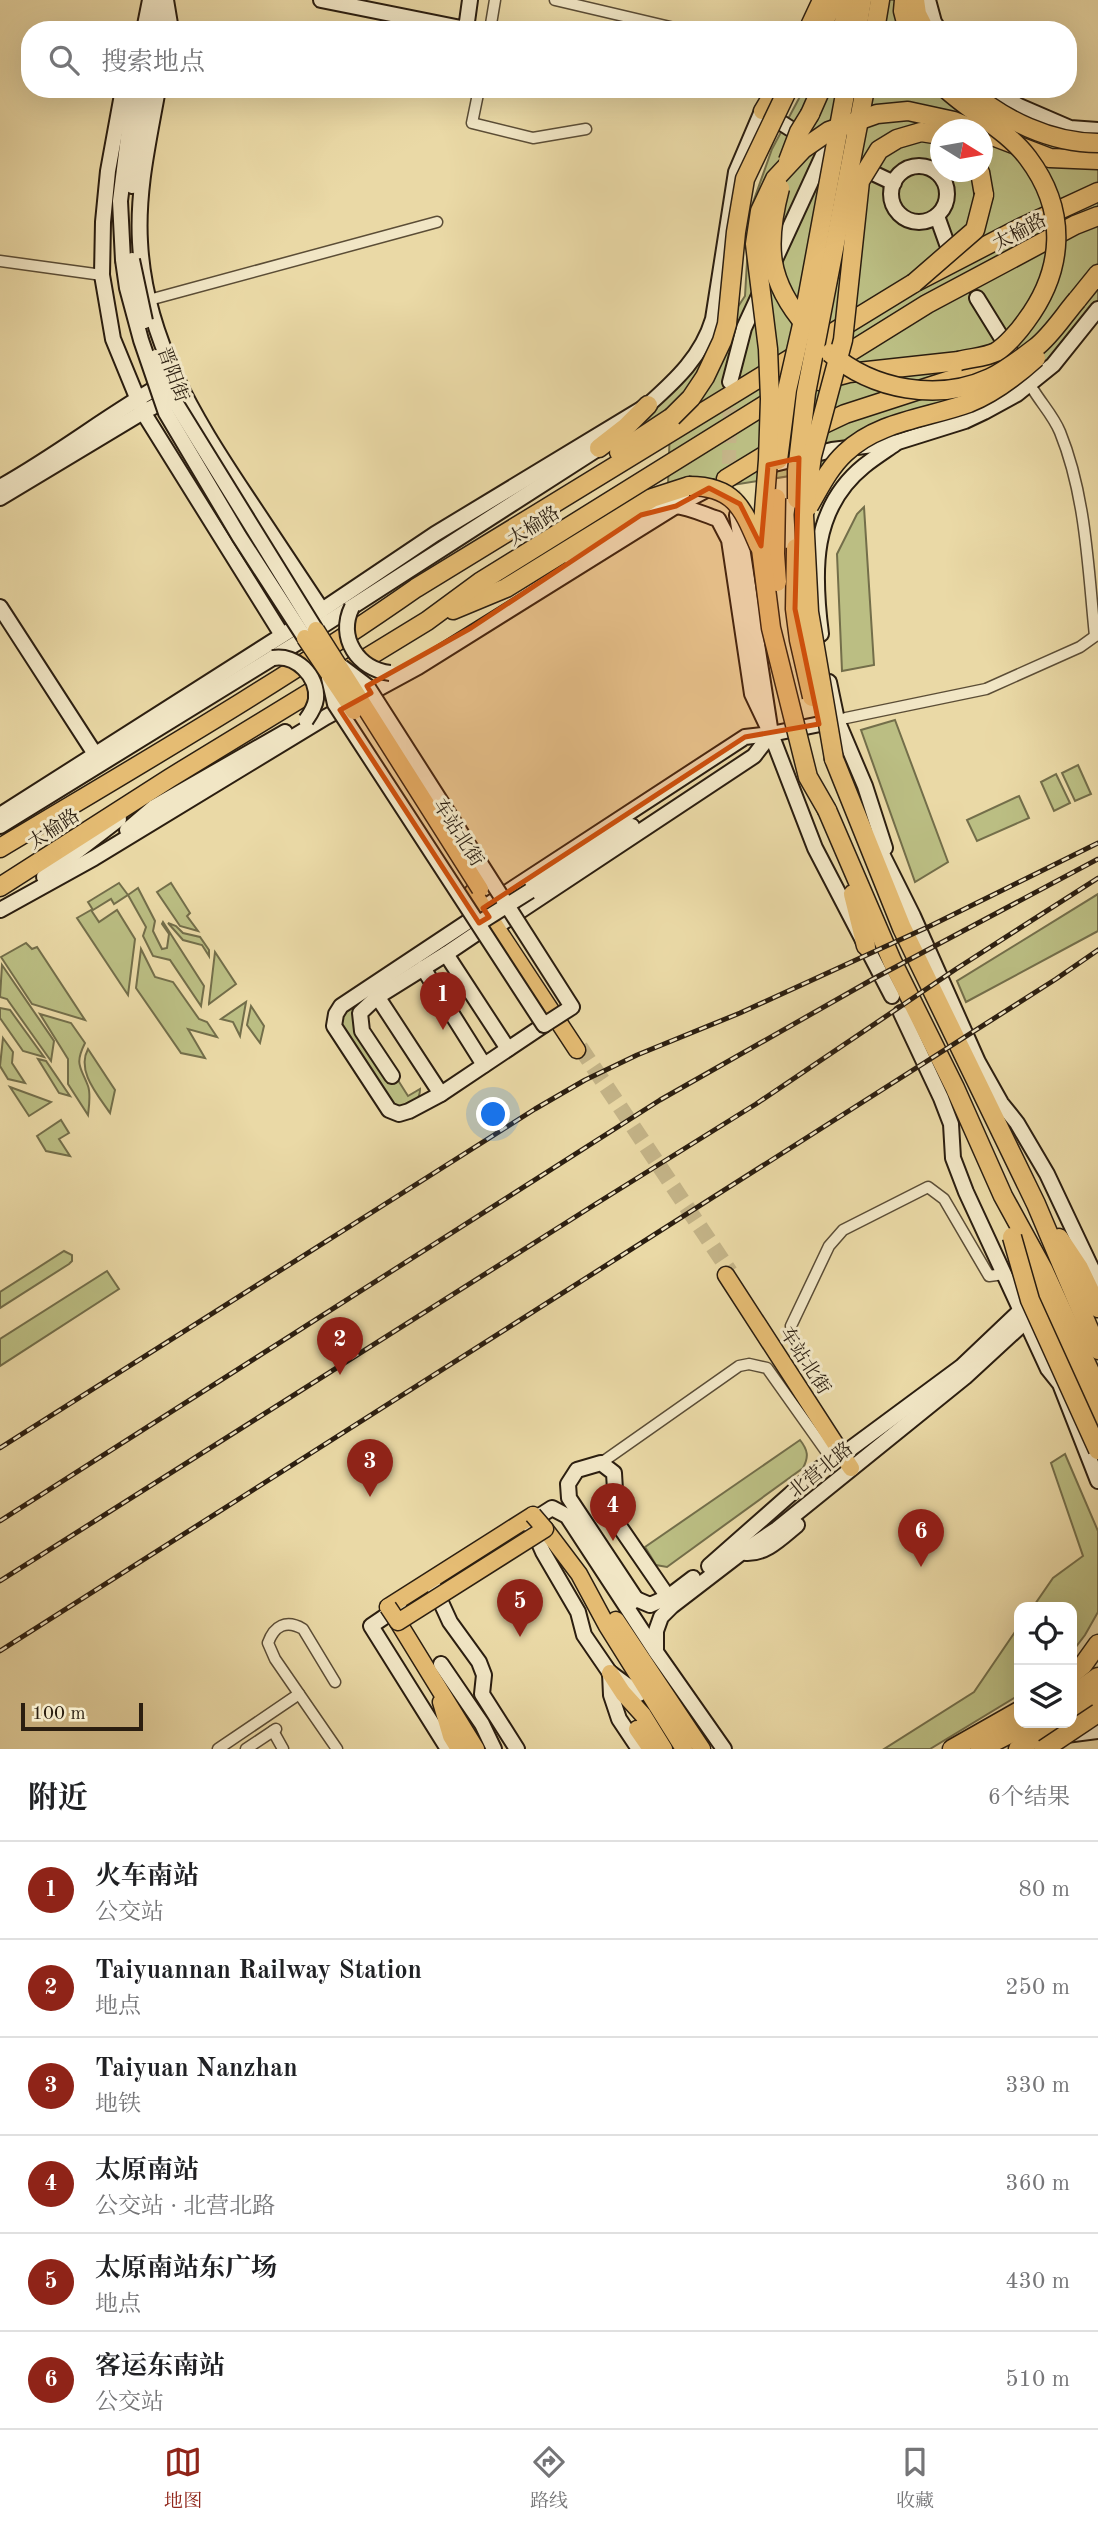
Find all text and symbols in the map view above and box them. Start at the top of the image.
search box [21,21,1077,98]
icon: search [45,41,83,79]
text: 搜索地点 [101,50,205,76]
north arrow [930,119,993,182]
street label: 太榆路 [989,209,1050,255]
street label: 晋阳街 [153,344,192,405]
street label: 太榆路 [504,501,564,550]
street label: 车站北街 [428,795,487,870]
street label: 太榆路 [24,804,83,854]
pin: 1 [420,972,466,1030]
your location [476,1097,510,1131]
pin: 2 [317,1317,363,1375]
street label: 车站北街 [775,1323,834,1398]
street label: 北营北路 [785,1438,857,1502]
pin: 3 [347,1439,393,1497]
pin: 4 [590,1483,636,1541]
pin: 6 [898,1509,944,1567]
pin: 5 [497,1579,543,1637]
map controls [1014,1602,1077,1728]
button: locate [1014,1602,1077,1665]
button: layers [1014,1665,1077,1728]
scale bar [21,1700,144,1732]
text: 100 m [32,1705,85,1724]
text: 附近 [28,1784,88,1814]
text: 6个结果 [988,1786,1070,1809]
text: 火车南站 [95,1864,199,1890]
text: 1 [44,1878,58,1901]
text: 80 m [1019,1878,1070,1901]
text: 公交站 [95,1901,164,1924]
text: Taiyuannan Railway Station [95,1958,422,1984]
text: 2 [44,1976,58,1999]
text: 250 m [1005,1976,1070,1999]
text: 地点 [95,1995,141,2018]
text: Taiyuan Nanzhan [95,2056,298,2082]
text: 3 [44,2074,58,2097]
text: 330 m [1005,2074,1070,2097]
text: 地铁 [95,2093,141,2116]
text: 太原南站 [95,2158,199,2184]
text: 4 [44,2172,58,2195]
text: 360 m [1005,2172,1070,2195]
text: 公交站 · 北营北路 [95,2195,275,2218]
text: 太原南站东广场 [95,2256,277,2282]
text: 5 [44,2270,58,2293]
text: 430 m [1005,2270,1070,2293]
text: 地点 [95,2293,141,2316]
text: 客运东南站 [95,2354,225,2380]
text: 6 [44,2368,58,2391]
text: 510 m [1005,2368,1070,2391]
text: 公交站 [95,2391,164,2414]
tab: 地图 [164,2443,202,2514]
tab: 路线 [530,2443,568,2514]
tab: 收藏 [896,2443,934,2514]

